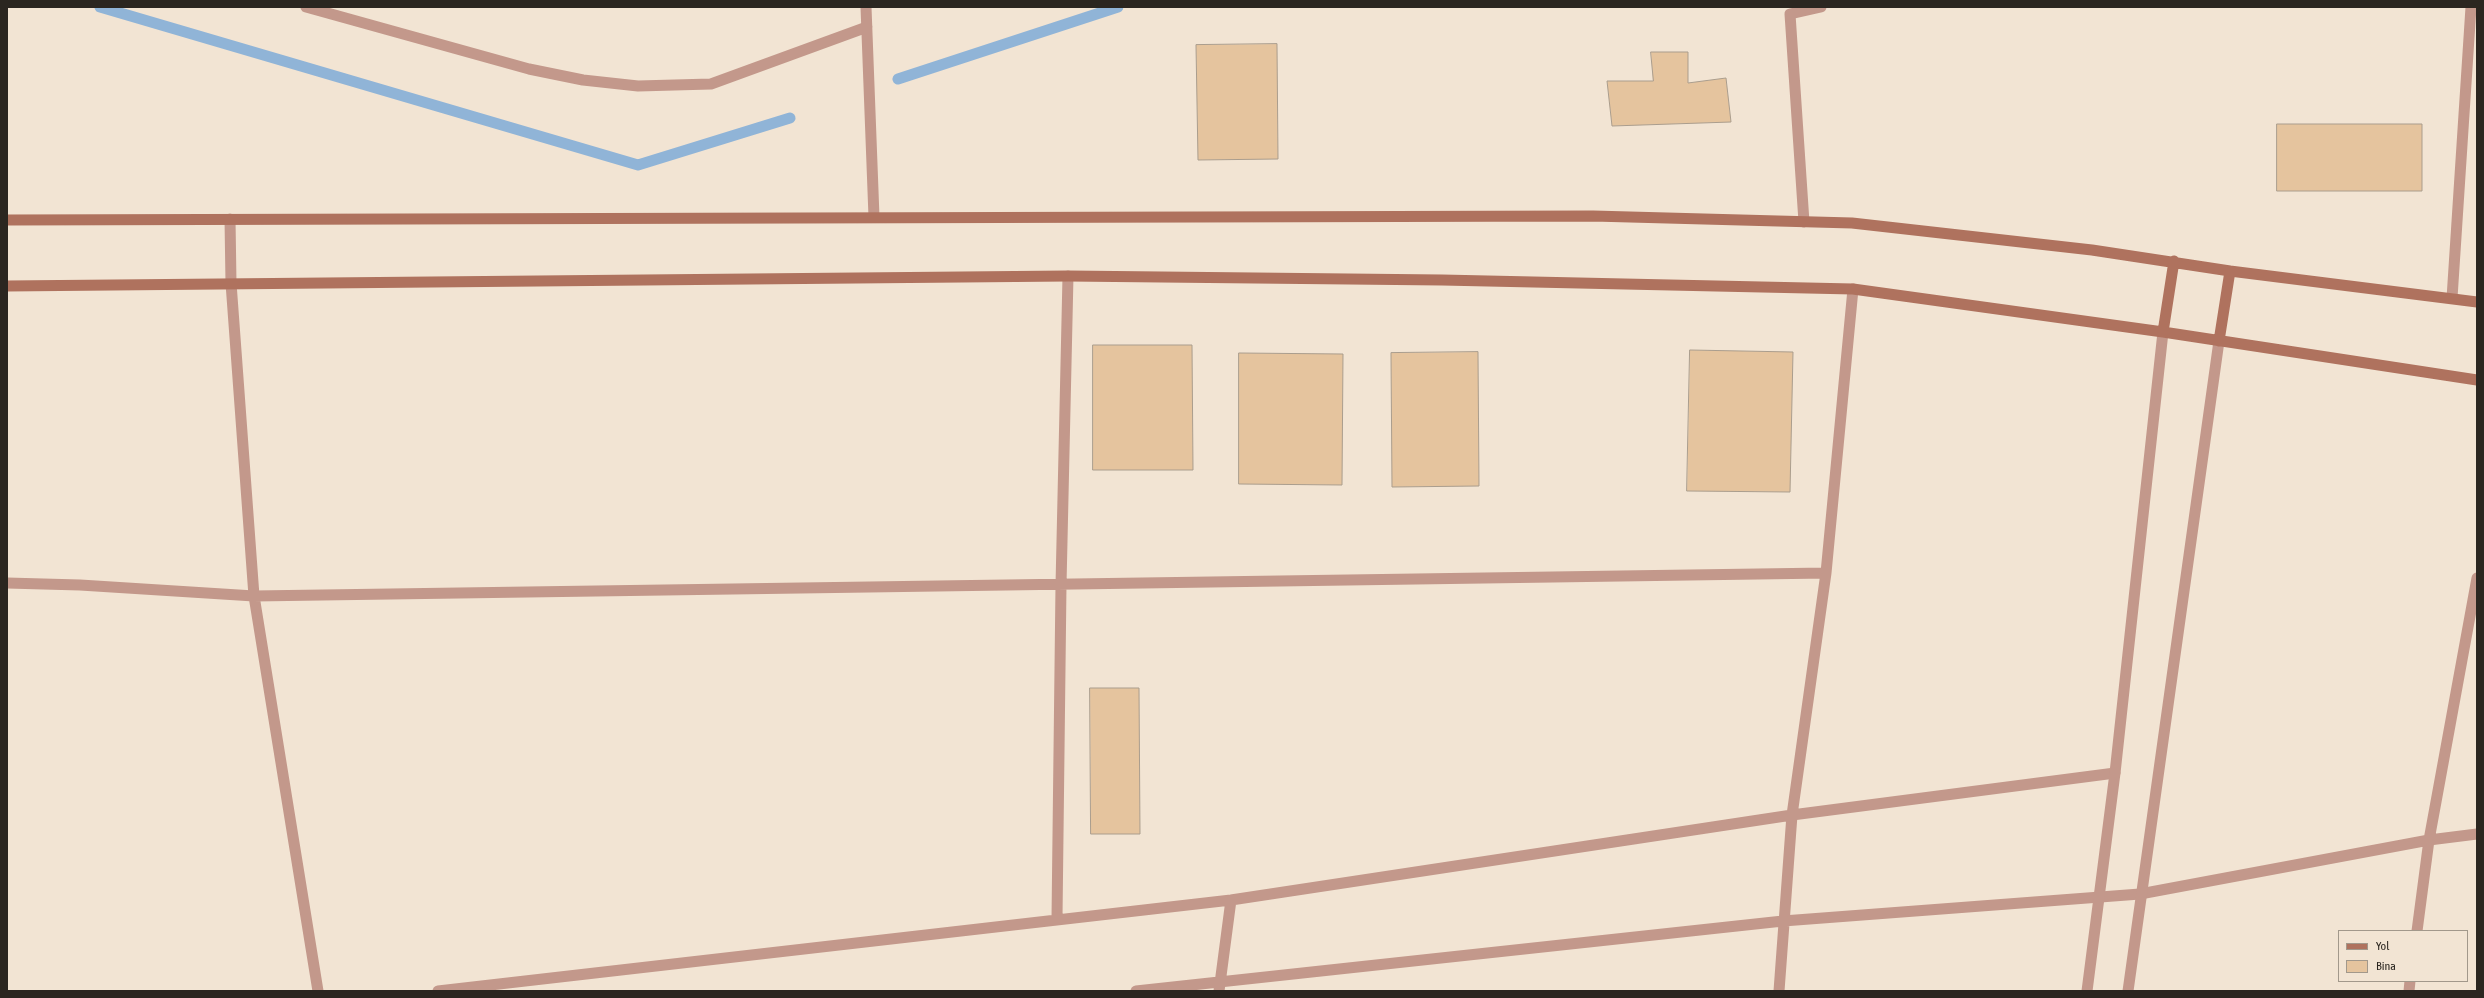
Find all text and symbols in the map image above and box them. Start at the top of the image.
legend [2338,930,2468,982]
text: Yol [2376,939,2389,953]
text: Bina [2376,959,2396,973]

